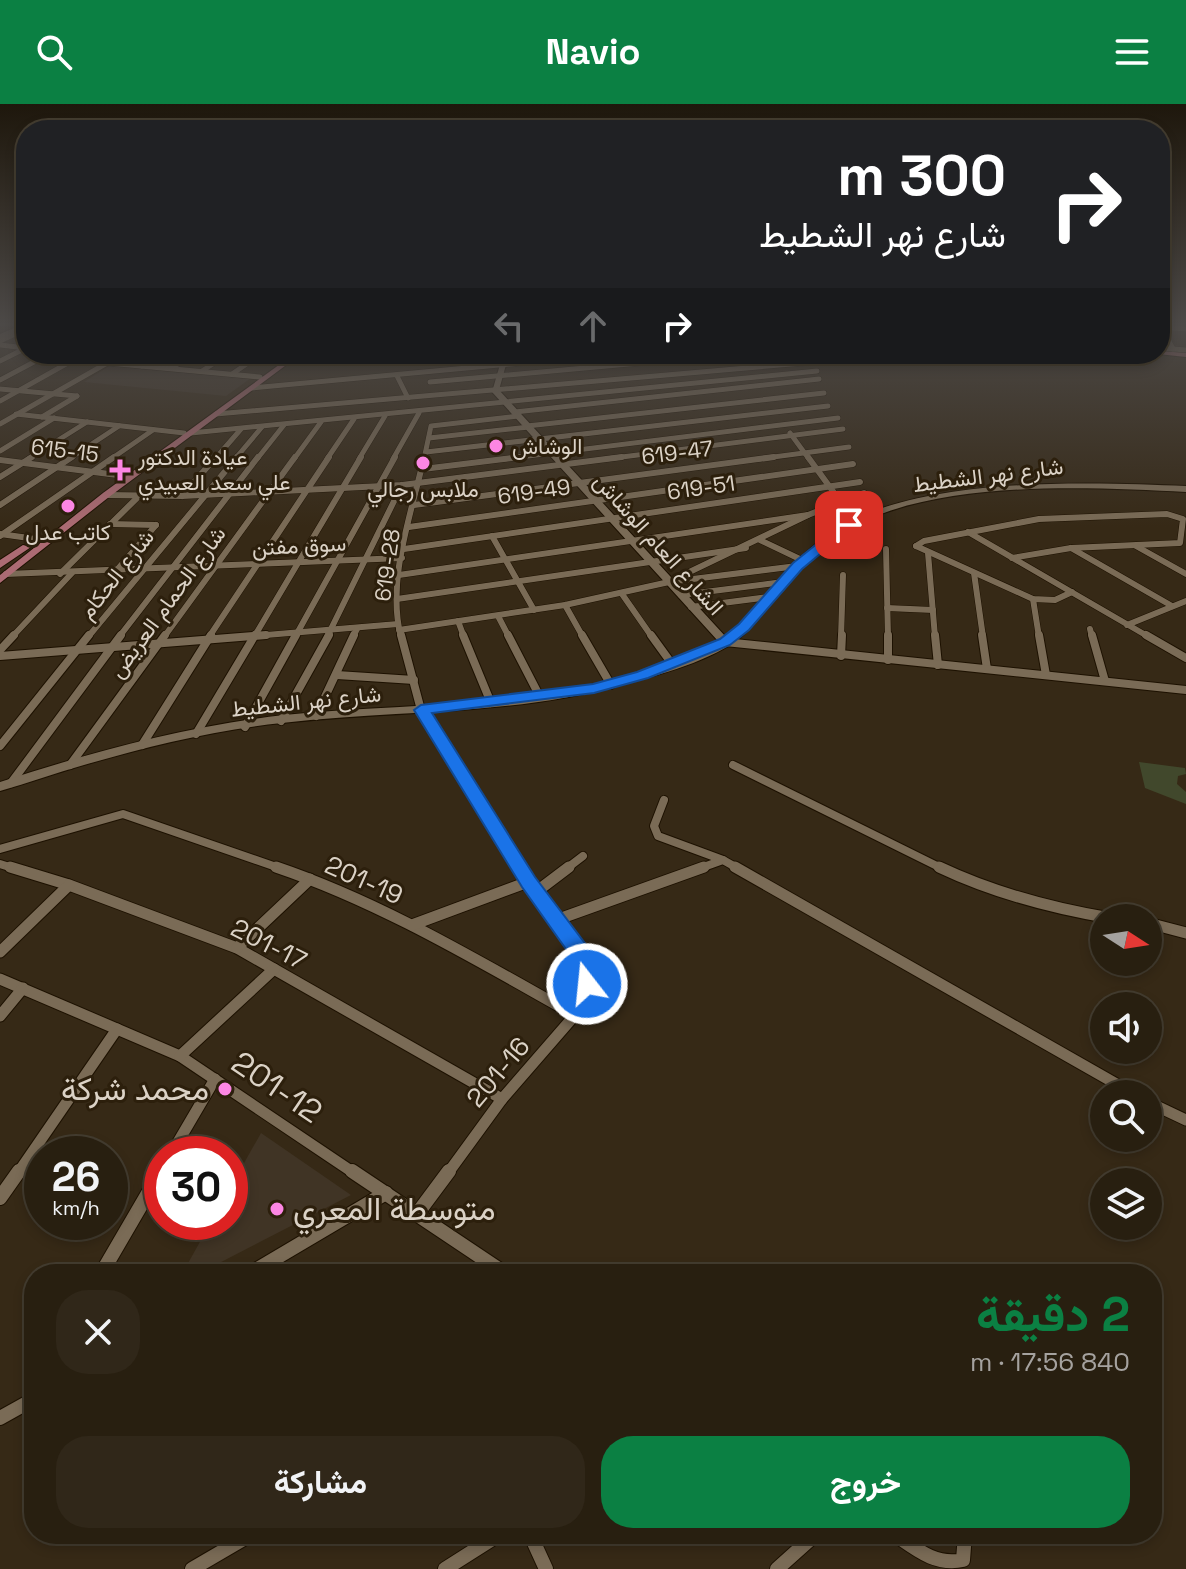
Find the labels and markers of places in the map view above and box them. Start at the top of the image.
place label: الوشاش [512,432,582,460]
marker: الوشاش [487,437,505,455]
place label: عيادة الدكتور علي سعد العبيدي [137,443,291,501]
marker: ملابس رجالي [414,454,432,472]
marker: عيادة الدكتور علي سعد العبيدي [109,459,131,481]
place label: ملابس رجالي [367,475,479,508]
pin [815,491,883,559]
marker: كاتب عدل [59,497,77,515]
place label: كاتب عدل [25,518,111,546]
place label: محمد شركة [61,1069,209,1109]
marker: محمد شركة [216,1080,234,1098]
place label: متوسطة المعري [293,1189,496,1235]
marker: متوسطة المعري [268,1200,286,1218]

